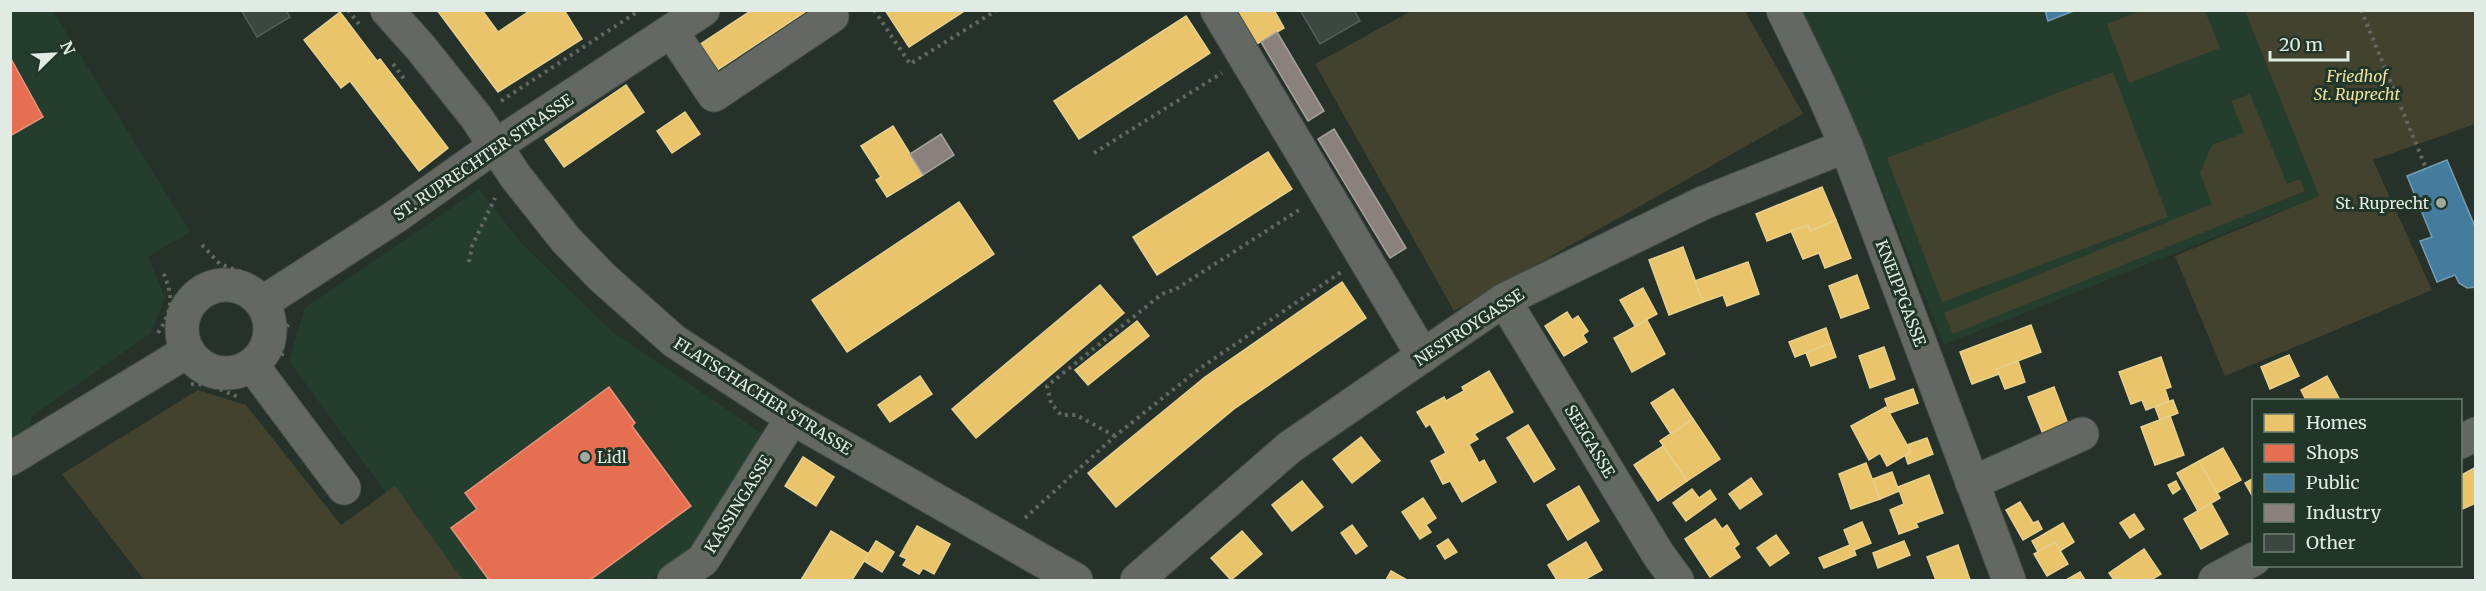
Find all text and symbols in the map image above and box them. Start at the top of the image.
north arrow [24,24,84,84]
scale bar [2270,24,2348,62]
text: 20 m [2279,33,2323,56]
text: N [56,38,80,58]
park label: Friedhof St. Ruprecht [2314,66,2401,104]
street label: ST. RUPRECHTER STRASSE [389,89,577,225]
place label: St. Ruprecht [2335,193,2430,213]
marker: St. Ruprecht [2434,196,2448,210]
street label: KNEIPPGASSE [1872,237,1931,350]
street label: NESTROYGASSE [1410,284,1528,370]
street label: FLATSCHACHER STRASSE [670,333,856,460]
legend [2252,399,2462,567]
street label: SEEGASSE [1561,401,1620,482]
text: Homes [2306,411,2367,434]
text: Shops [2306,441,2359,464]
place label: Lidl [597,447,627,467]
marker: Lidl [578,450,592,464]
street label: KASSINGASSE [700,451,777,557]
text: Public [2306,471,2360,494]
text: Industry [2306,501,2382,524]
text: Other [2306,531,2356,554]

